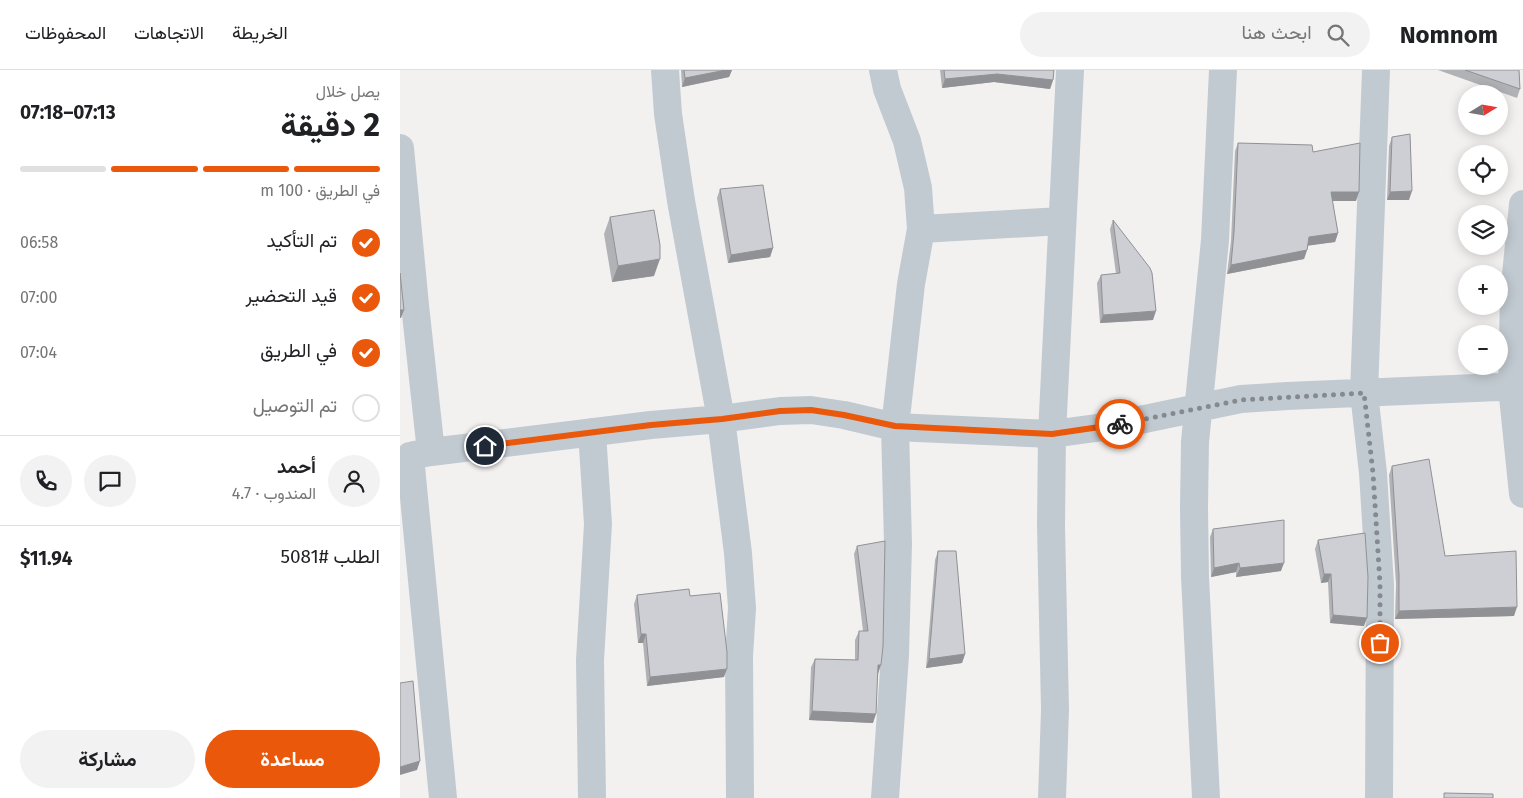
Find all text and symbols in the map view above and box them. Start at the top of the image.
search box [1020,12,1370,57]
text: ابحث هنا [1241,21,1312,44]
icon: search [1324,21,1352,49]
text: Nomnom [1400,21,1498,49]
text: المحفوظات [25,22,106,44]
text: الاتجاهات [134,22,204,44]
text: الخريطة [232,22,288,44]
text: يصل خلال [316,82,380,101]
north arrow [1458,85,1508,135]
map controls [1458,85,1508,375]
text: 07:13–07:18 [20,101,116,124]
text: 2 دقيقة [280,106,380,144]
button: locate [1458,145,1508,195]
text: في الطريق · 100 m [260,181,380,200]
button: layers [1458,205,1508,255]
text: تم التأكيد [267,229,337,252]
icon: check [352,229,380,257]
text: 06:58 [20,233,58,252]
button: + [1458,265,1508,315]
text: قيد التحضير [245,284,337,307]
icon: check [352,284,380,312]
text: 07:00 [20,288,57,307]
button: − [1458,325,1508,375]
text: في الطريق [260,339,337,362]
icon: check [352,339,380,367]
text: 07:04 [20,343,57,362]
text: تم التوصيل [253,394,337,417]
courier [1095,399,1145,449]
icon: bike [1106,410,1134,438]
pin [464,425,506,467]
icon: home [471,432,499,460]
button: phone [20,455,72,507]
button: chat [84,455,136,507]
text: أحمد [277,455,316,478]
button: person [328,455,380,507]
text: المندوب · 4.7 [232,484,316,503]
text: الطلب #5081 [280,545,380,568]
text: $11.94 [20,547,72,570]
pin [1359,622,1401,664]
icon: bag [1366,629,1394,657]
button: مشاركة [20,730,195,788]
button: مساعدة [205,730,380,788]

